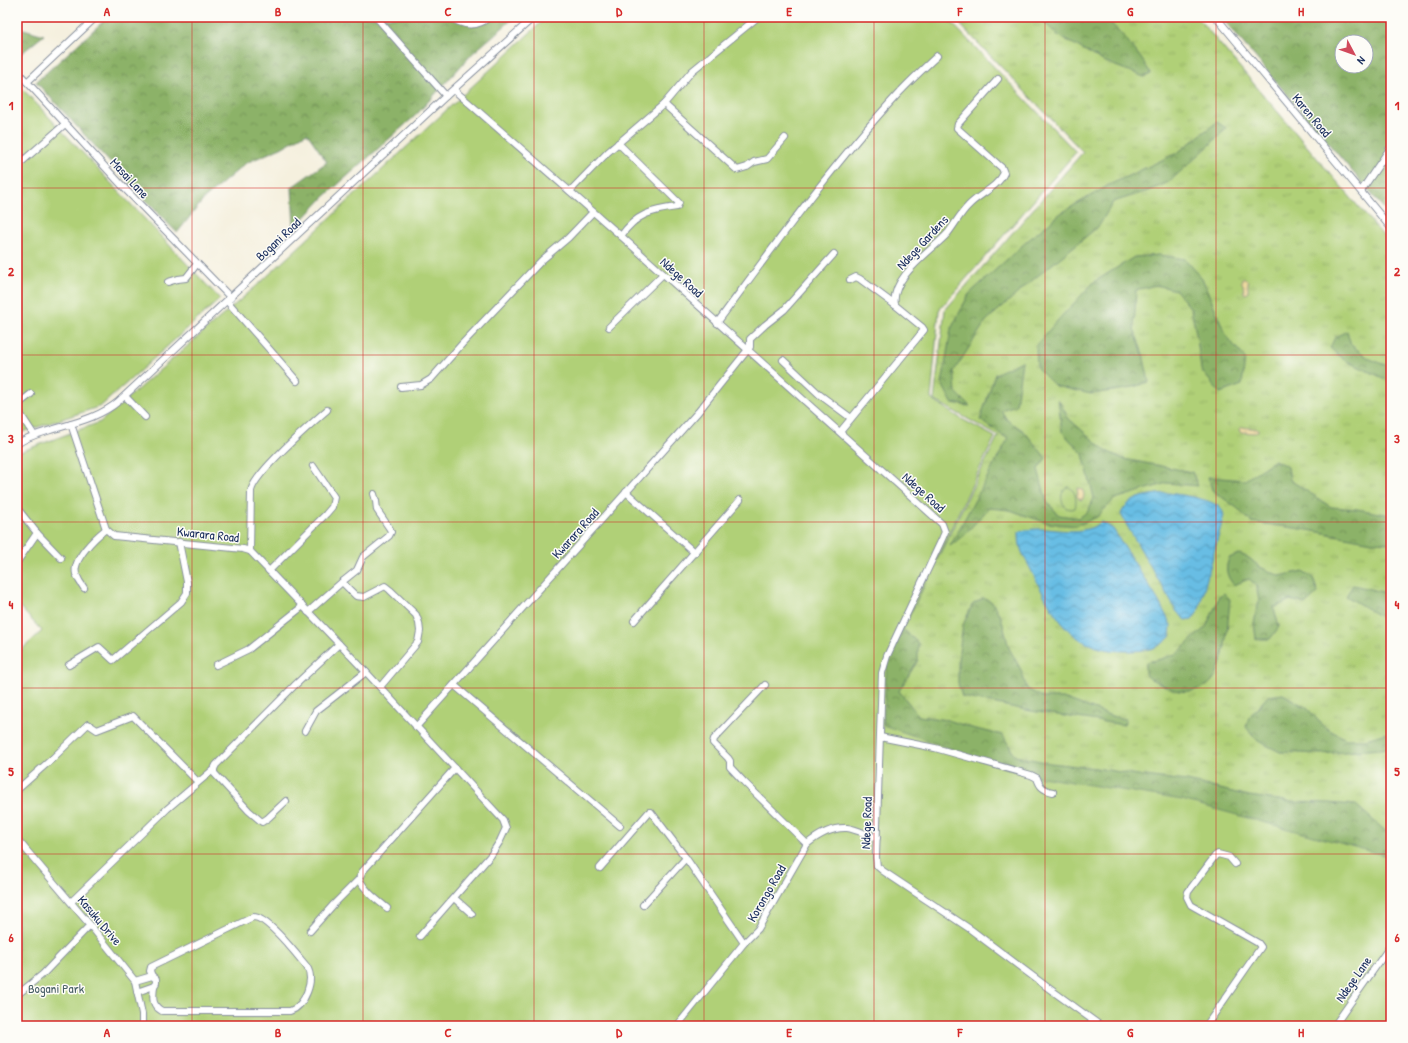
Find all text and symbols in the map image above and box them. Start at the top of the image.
text: A [104,2,111,20]
text: B [275,2,282,20]
text: C [444,2,452,20]
text: D [616,2,623,20]
text: E [786,2,792,20]
text: F [957,2,964,20]
text: G [1127,2,1134,20]
text: H [1298,2,1304,20]
north arrow [1334,34,1374,74]
text: N [1354,54,1369,67]
street label: Karen Road [1288,89,1336,141]
text: 1 [9,96,14,114]
text: 1 [1395,96,1400,114]
street label: Masai Lane [106,154,154,202]
street label: Ndege Gardens [892,211,952,273]
street label: Bogani Road [251,213,305,265]
street label: Ndege Road [656,253,708,301]
text: 2 [8,262,15,280]
text: 2 [1394,262,1401,280]
text: 3 [8,429,14,447]
text: 3 [1394,429,1400,447]
street label: Ndege Road [898,468,950,516]
street label: Kwarara Road [547,504,603,562]
street label: Kwarara Road [176,522,240,546]
text: 4 [9,595,14,613]
text: 4 [1395,595,1400,613]
text: 5 [8,762,14,780]
text: 5 [1394,762,1400,780]
street label: Ndege Road [856,796,876,850]
street label: Korongo Road [742,861,790,925]
street label: Kasuku Drive [74,891,126,949]
text: 6 [8,928,14,946]
text: 6 [1394,928,1400,946]
street label: Ndege Lane [1331,953,1375,1005]
park label: Bogani Park [28,979,85,997]
text: A [104,1023,111,1041]
text: B [275,1023,282,1041]
text: C [444,1023,452,1041]
text: D [616,1023,623,1041]
text: E [786,1023,792,1041]
text: F [957,1023,964,1041]
text: G [1127,1023,1134,1041]
text: H [1298,1023,1304,1041]

